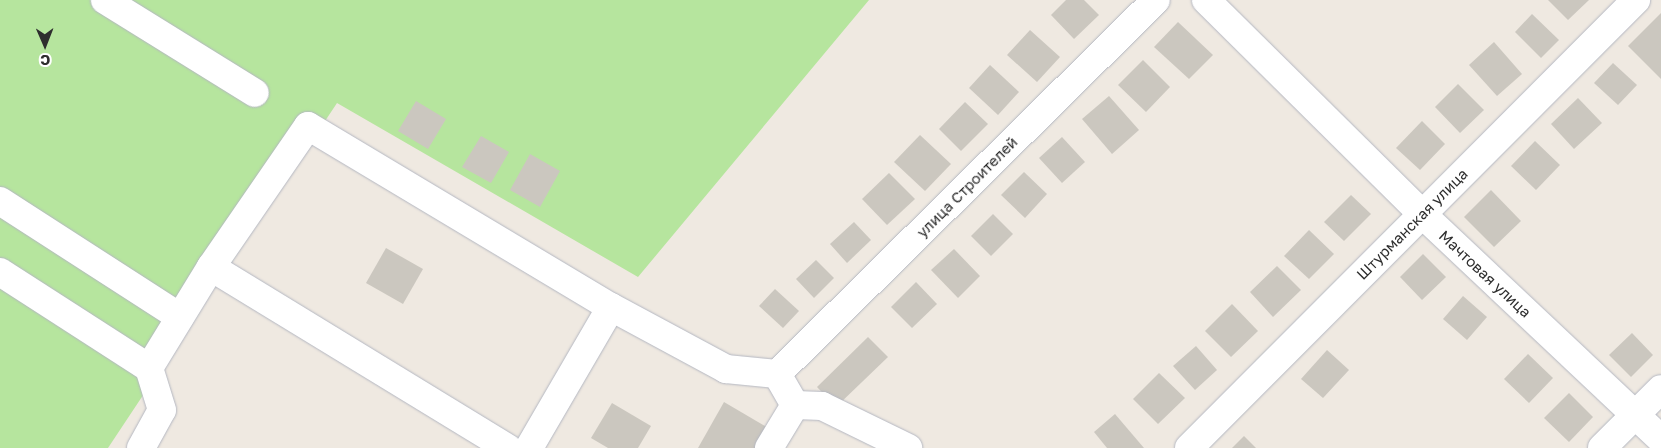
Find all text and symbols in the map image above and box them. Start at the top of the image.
north arrow [20,20,70,70]
text: С [40,52,50,69]
street label: улица Строителей [913,133,1021,241]
street label: Штурманская улица [1353,165,1471,283]
street label: Мачтовая улица [1435,227,1535,321]

